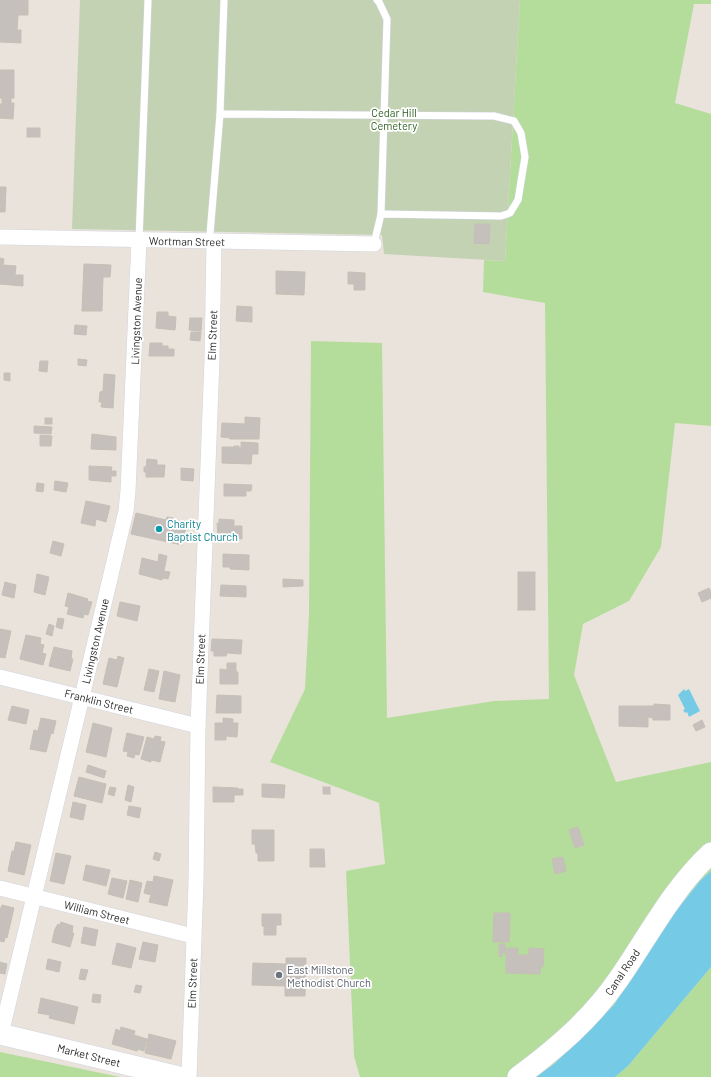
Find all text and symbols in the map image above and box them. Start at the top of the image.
park label: Cedar Hill Cemetery [371,106,417,132]
street label: Wortman Street [149,234,225,248]
street label: Livingston Avenue [128,277,144,365]
street label: Elm Street [205,310,219,360]
place label: Charity Baptist Church [167,517,238,543]
marker: Charity Baptist Church [154,524,164,534]
street label: Livingston Avenue [79,597,111,685]
street label: Elm Street [193,634,207,684]
street label: Franklin Street [63,686,135,716]
street label: William Street [63,898,131,926]
street label: Canal Road [602,946,642,998]
street label: Elm Street [185,958,199,1008]
place label: East Millstone Methodist Church [287,963,371,989]
marker: East Millstone Methodist Church [274,970,284,980]
street label: Market Street [56,1041,122,1069]

